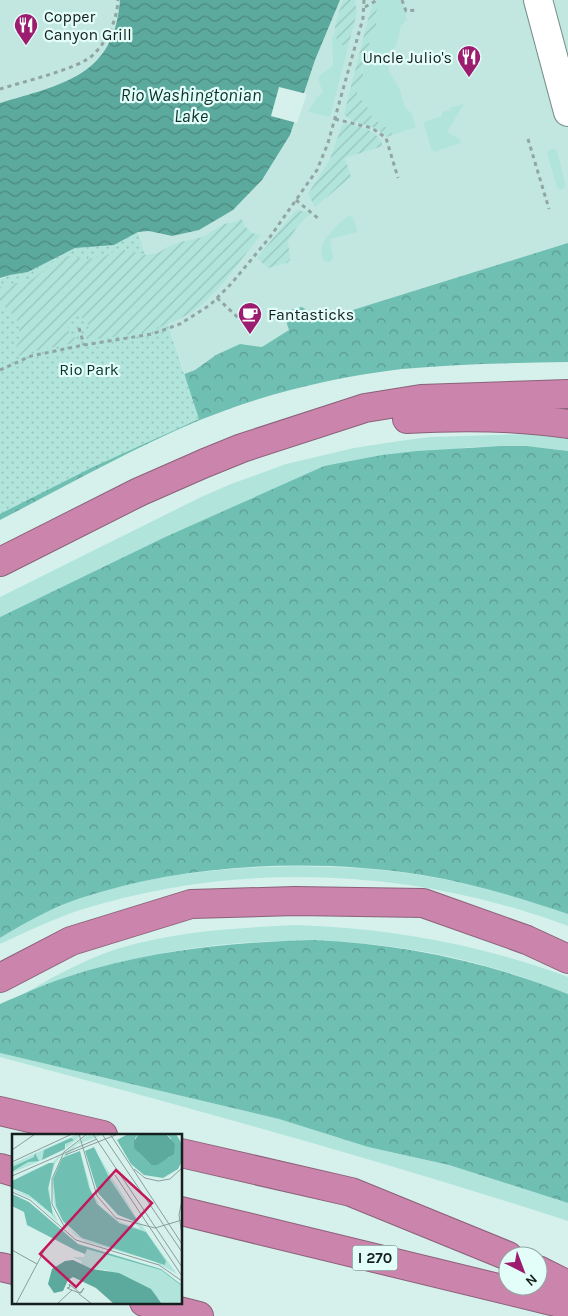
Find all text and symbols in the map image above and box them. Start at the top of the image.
place label: Copper Canyon Grill [44,7,132,44]
restaurant icon: Copper Canyon Grill [13,12,39,46]
restaurant icon: Uncle Julio's [456,44,482,78]
place label: Uncle Julio's [362,48,452,67]
water label: Rio Washingtonian Lake [121,84,261,127]
cafe icon: Fantasticks [237,301,263,335]
place label: Fantasticks [268,305,354,324]
park label: Rio Park [59,360,119,379]
inset map [12,1134,182,1304]
road number: I 270 [352,1246,398,1270]
north arrow [498,1246,548,1296]
text: N [522,1271,541,1290]

